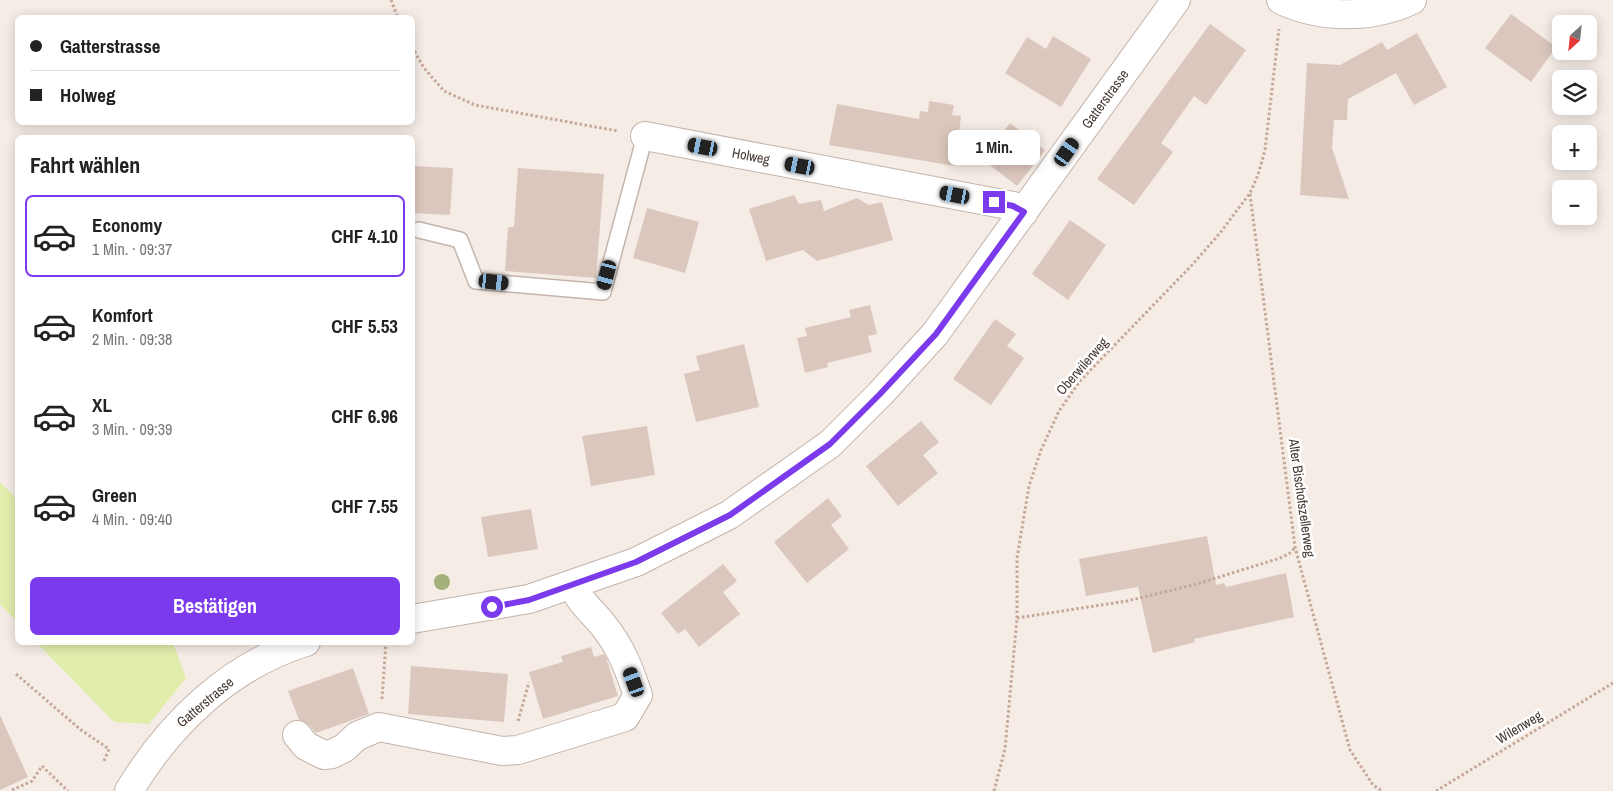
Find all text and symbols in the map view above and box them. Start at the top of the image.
north arrow [1552,15,1598,60]
map controls [1552,15,1597,225]
text: Gatterstrasse [60,33,160,59]
street label: Gatterstrasse [1077,66,1133,132]
button: layers [1552,70,1597,115]
text: Holweg [60,82,115,108]
button: + [1552,125,1597,170]
callout: 1 Min. [948,130,1040,164]
car [1052,135,1081,169]
text: 1 Min. [975,136,1013,158]
car [686,137,719,157]
street label: Holweg [730,144,772,169]
text: Fahrt wählen [30,150,140,180]
car [783,156,816,176]
button: − [1552,180,1597,225]
car [938,185,971,205]
route end [983,191,1005,213]
text: Economy [92,212,162,238]
icon: car [32,214,77,259]
text: CHF 4.10 [331,223,398,249]
text: 1 Min. · 09:37 [92,238,172,260]
car [595,259,618,291]
car [478,273,509,291]
text: Komfort [92,302,153,328]
icon: car [32,304,77,349]
text: CHF 5.53 [331,313,398,339]
text: 2 Min. · 09:38 [92,328,172,350]
street label: Oberwilerweg [1052,333,1112,399]
text: XL [92,392,112,418]
icon: car [32,394,77,439]
text: CHF 6.96 [331,403,398,429]
text: 3 Min. · 09:39 [92,418,172,440]
street label: Alter Bischofszellerweg [1285,437,1319,559]
text: Green [92,482,137,508]
icon: car [32,484,77,529]
text: CHF 7.55 [331,493,398,519]
text: 4 Min. · 09:40 [92,508,172,530]
button: Bestätigen [30,577,400,635]
route start [481,596,503,618]
car [621,665,646,699]
street label: Gatterstrasse [173,673,237,731]
street label: Wilenweg [1493,706,1546,748]

